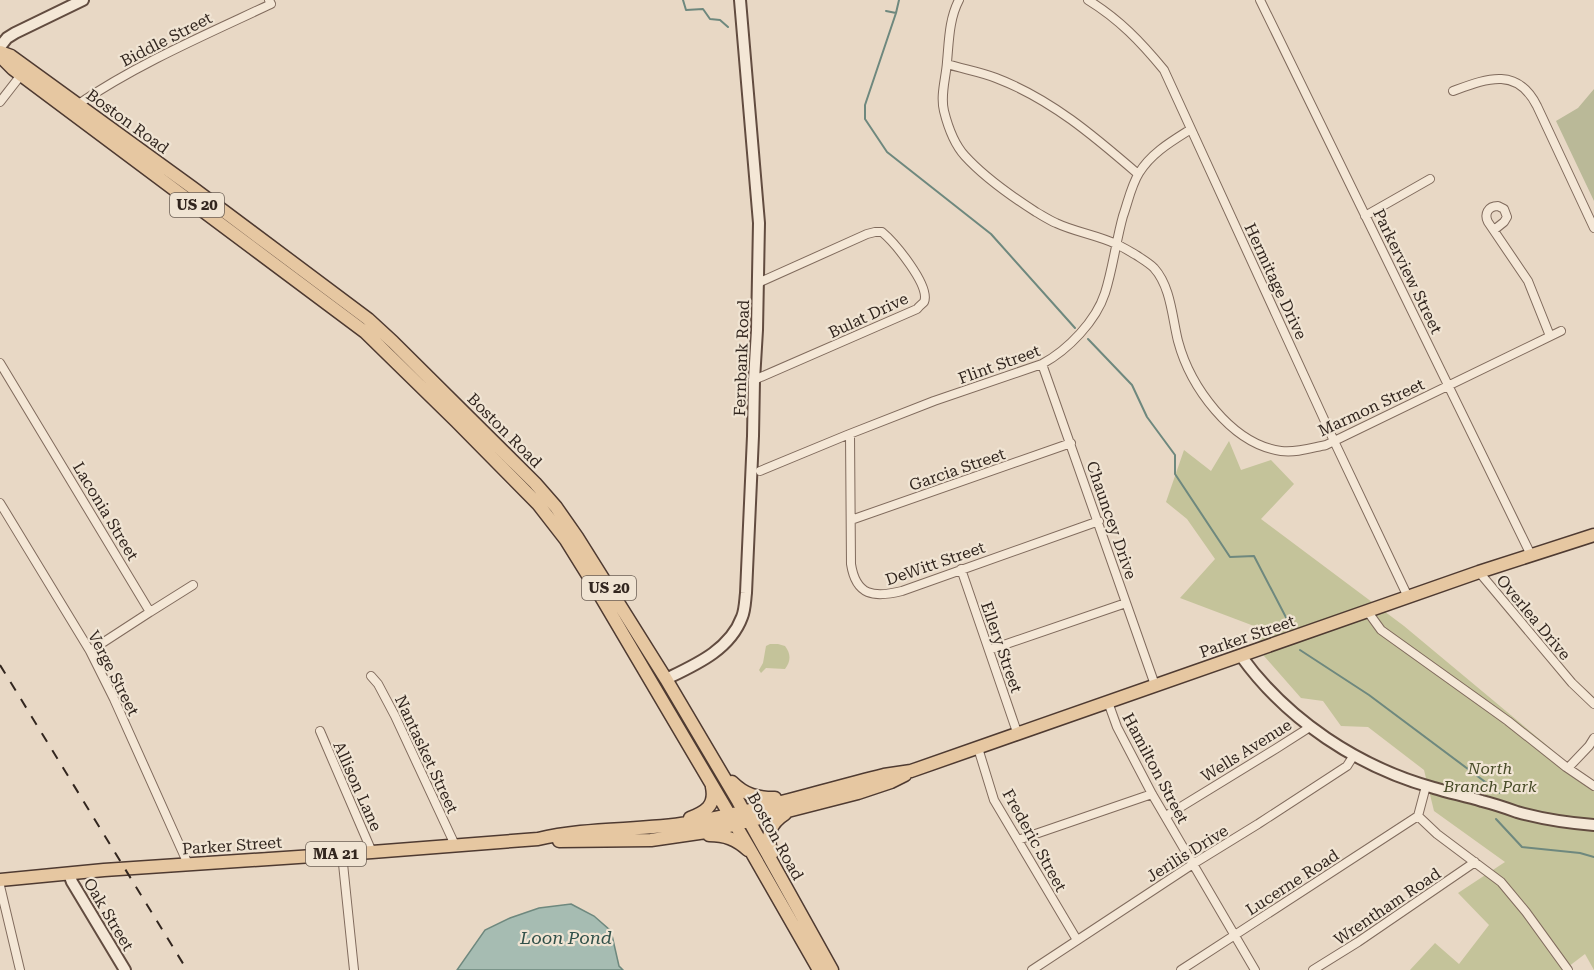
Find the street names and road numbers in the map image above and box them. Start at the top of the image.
street label: Biddle Street [117,8,215,71]
street label: Boston Road [83,85,173,158]
road number: US 20 [170,193,224,217]
street label: Parkerview Street [1369,206,1446,337]
street label: Hermitage Drive [1240,220,1311,343]
street label: Bulat Drive [825,289,911,342]
street label: Fernbank Road [730,299,753,417]
street label: Flint Street [956,341,1043,388]
street label: Marmon Street [1315,375,1427,440]
street label: Boston Road [463,389,546,472]
street label: Garcia Street [907,444,1008,495]
street label: Laconia Street [69,459,142,564]
street label: Chauncey Drive [1082,459,1141,582]
street label: DeWitt Street [883,538,987,589]
street label: Overlea Drive [1493,571,1575,664]
road number: US 20 [582,576,636,600]
street label: Ellery Street [977,599,1026,695]
street label: Parker Street [1197,611,1298,662]
street label: Verge Street [84,628,143,719]
street label: Nantasket Street [391,692,462,816]
street label: Hamilton Street [1118,710,1193,827]
street label: Wells Avenue [1198,715,1295,786]
street label: Allison Lane [329,738,386,834]
street label: Frederic Street [999,786,1071,895]
street label: Boston Road [744,789,808,883]
street label: Jerilis Drive [1143,821,1232,886]
street label: Parker Street [181,833,283,858]
road number: MA 21 [306,842,366,866]
street label: Lucerne Road [1242,845,1342,919]
street label: Wrentham Road [1330,864,1444,949]
street label: Oak Street [79,874,138,954]

